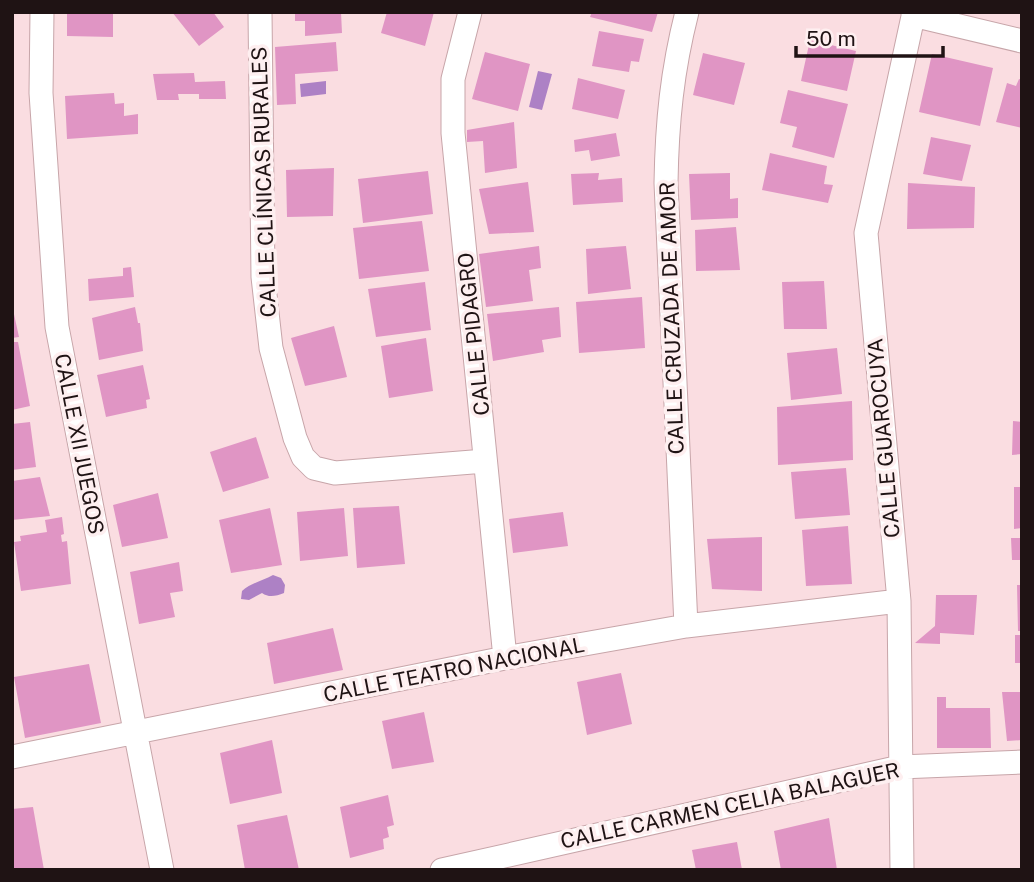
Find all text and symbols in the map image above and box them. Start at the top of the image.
scale bar [796,14,943,58]
text: 50 m [806,26,856,51]
street label: CALLE CLÍNICAS RURALES [246,46,281,318]
street label: CALLE CRUZADA DE AMOR [654,181,689,455]
street label: CALLE PIDAGRO [453,251,494,417]
street label: CALLE GUAROCUYA [862,337,905,539]
street label: CALLE XII JUEGOS [50,351,109,536]
street label: CALLE TEATRO NACIONAL [321,632,587,707]
street label: CALLE CARMEN CELIA BALAGUER [558,757,902,854]

